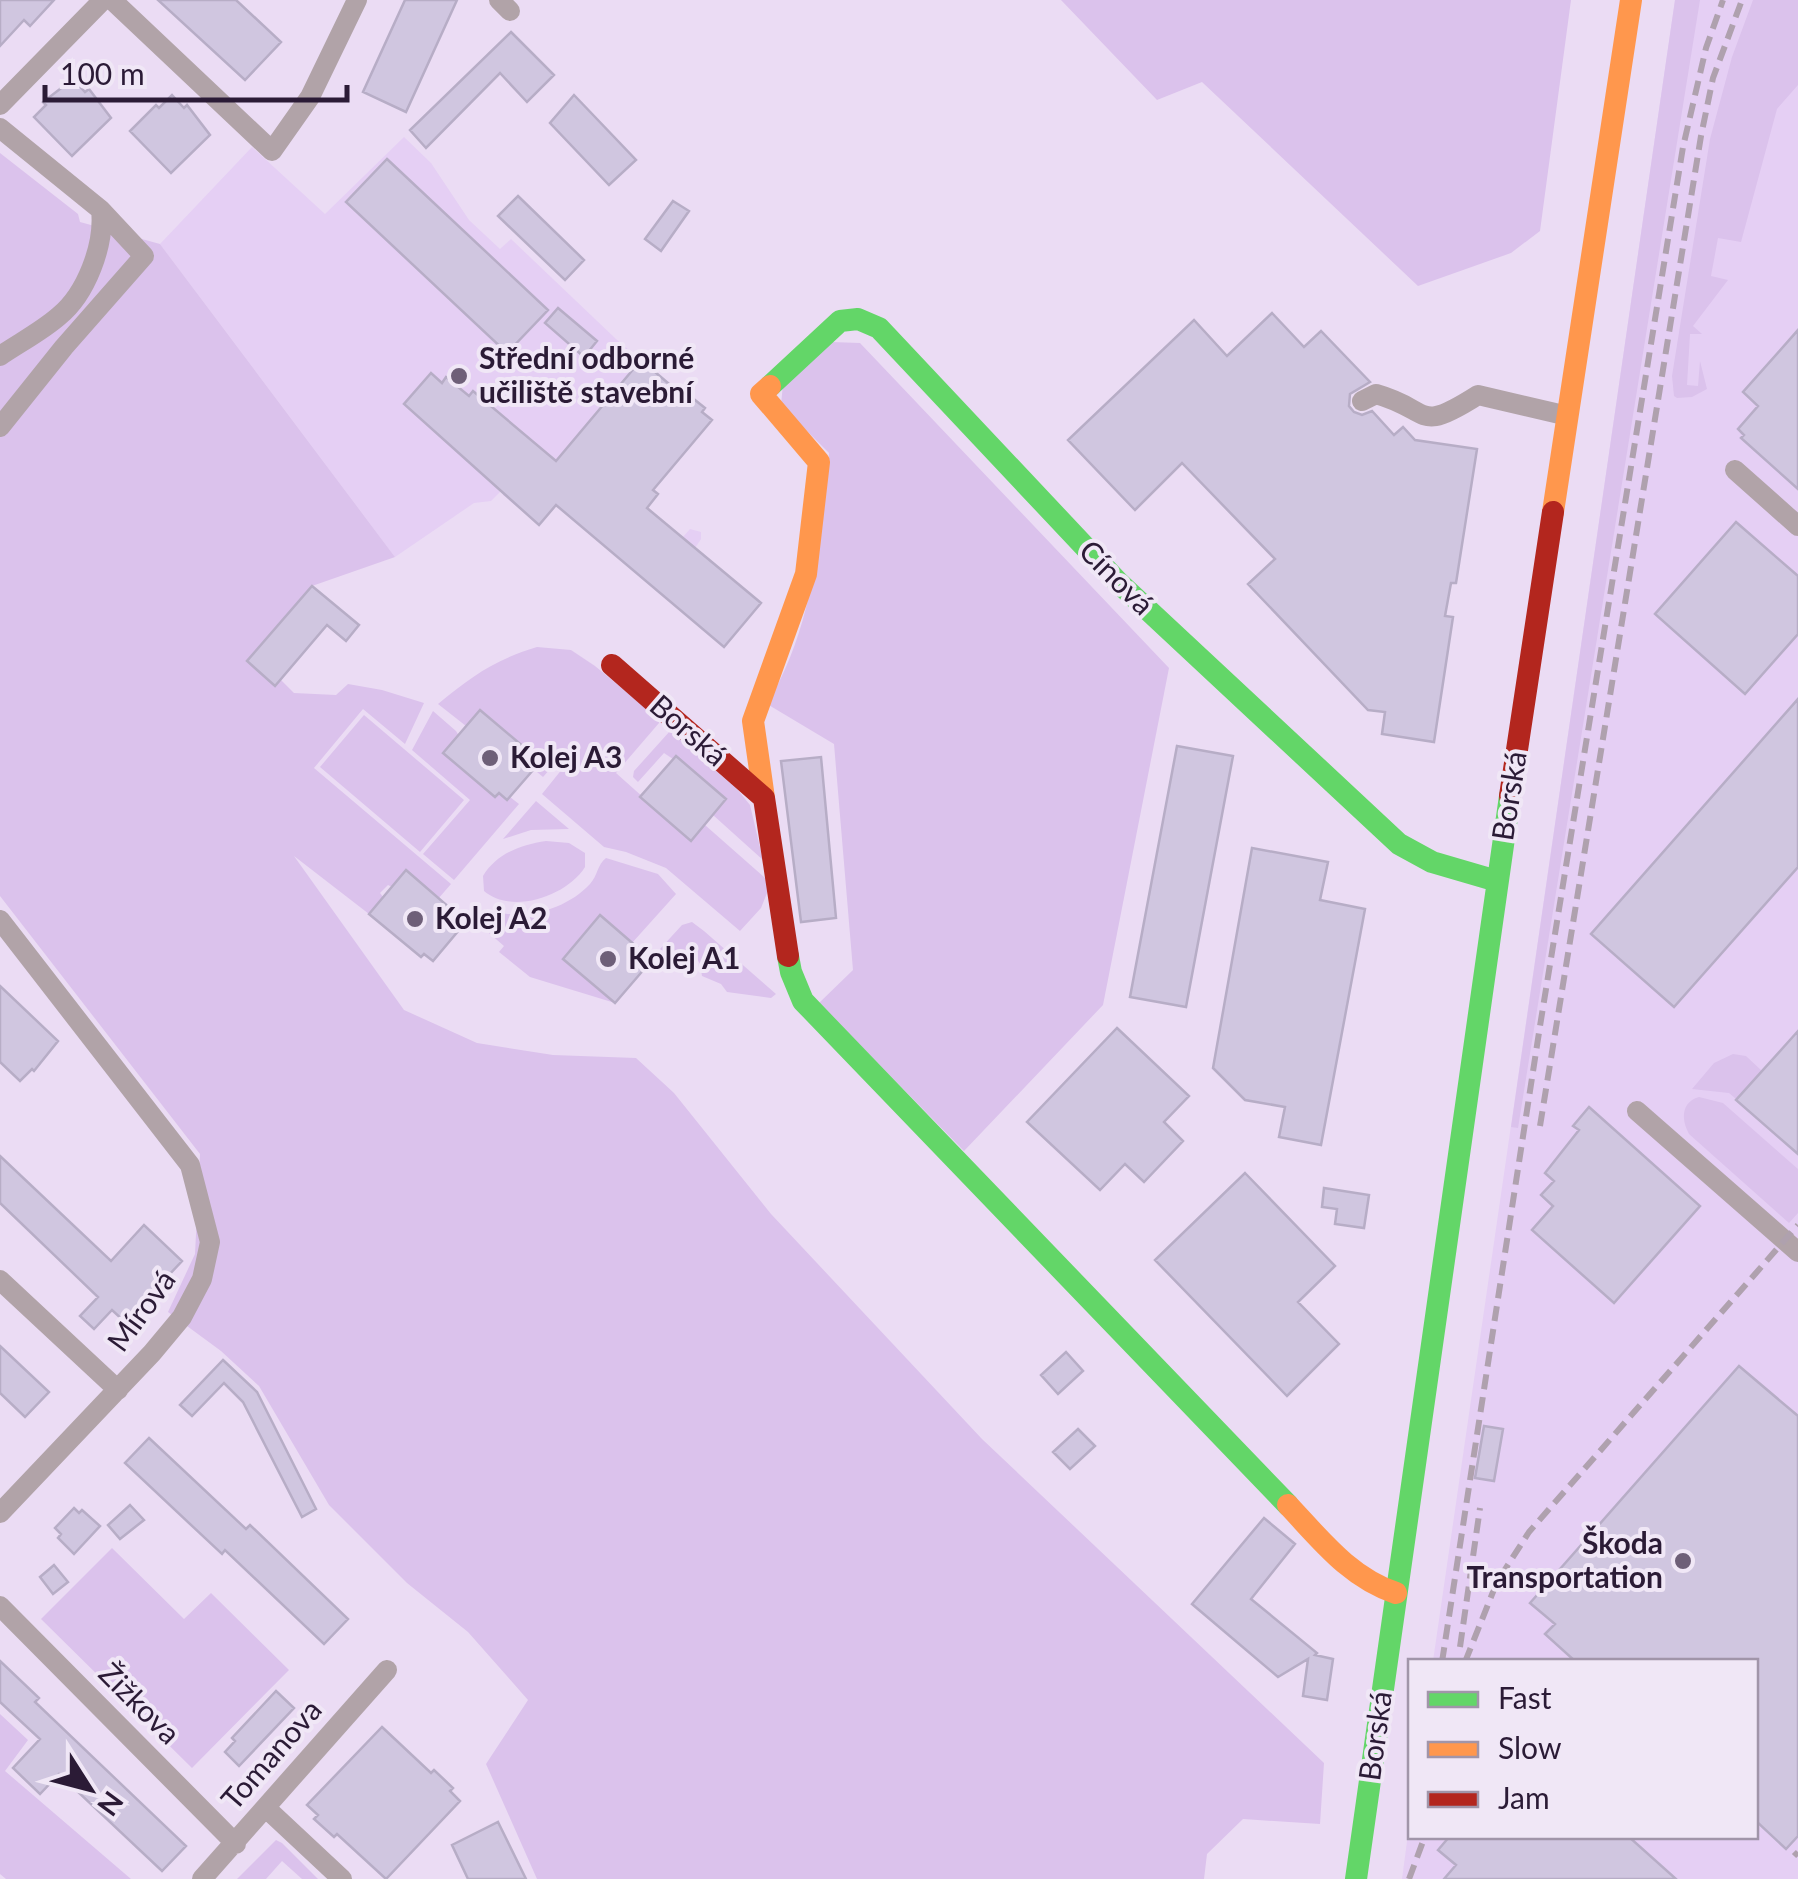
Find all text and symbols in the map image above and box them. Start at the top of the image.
scale bar [45,40,348,102]
text: 100 m [60,55,145,91]
place label: Střední odborné učiliště stavební [479,339,695,409]
marker: Střední odborné učiliště stavební [448,365,470,387]
street label: Cínová [1073,532,1162,621]
street label: Borská [643,686,735,773]
place label: Kolej A3 [510,738,622,774]
marker: Kolej A3 [479,747,501,769]
street label: Borská [1483,748,1533,843]
place label: Kolej A2 [435,899,547,935]
marker: Kolej A2 [404,908,426,930]
place label: Kolej A1 [628,939,740,975]
marker: Kolej A1 [597,948,619,970]
street label: Mírová [99,1262,182,1358]
place label: Škoda Transportation [1467,1524,1663,1594]
marker: Škoda Transportation [1672,1550,1694,1572]
street label: Žižkova [92,1655,188,1751]
legend [1408,1659,1758,1839]
text: Fast [1498,1679,1552,1715]
street label: Borská [1350,1689,1398,1783]
street label: Tomanova [213,1691,328,1816]
text: Slow [1498,1729,1562,1765]
north arrow [40,1739,140,1839]
text: Jam [1498,1779,1550,1815]
text: N [91,1786,131,1823]

